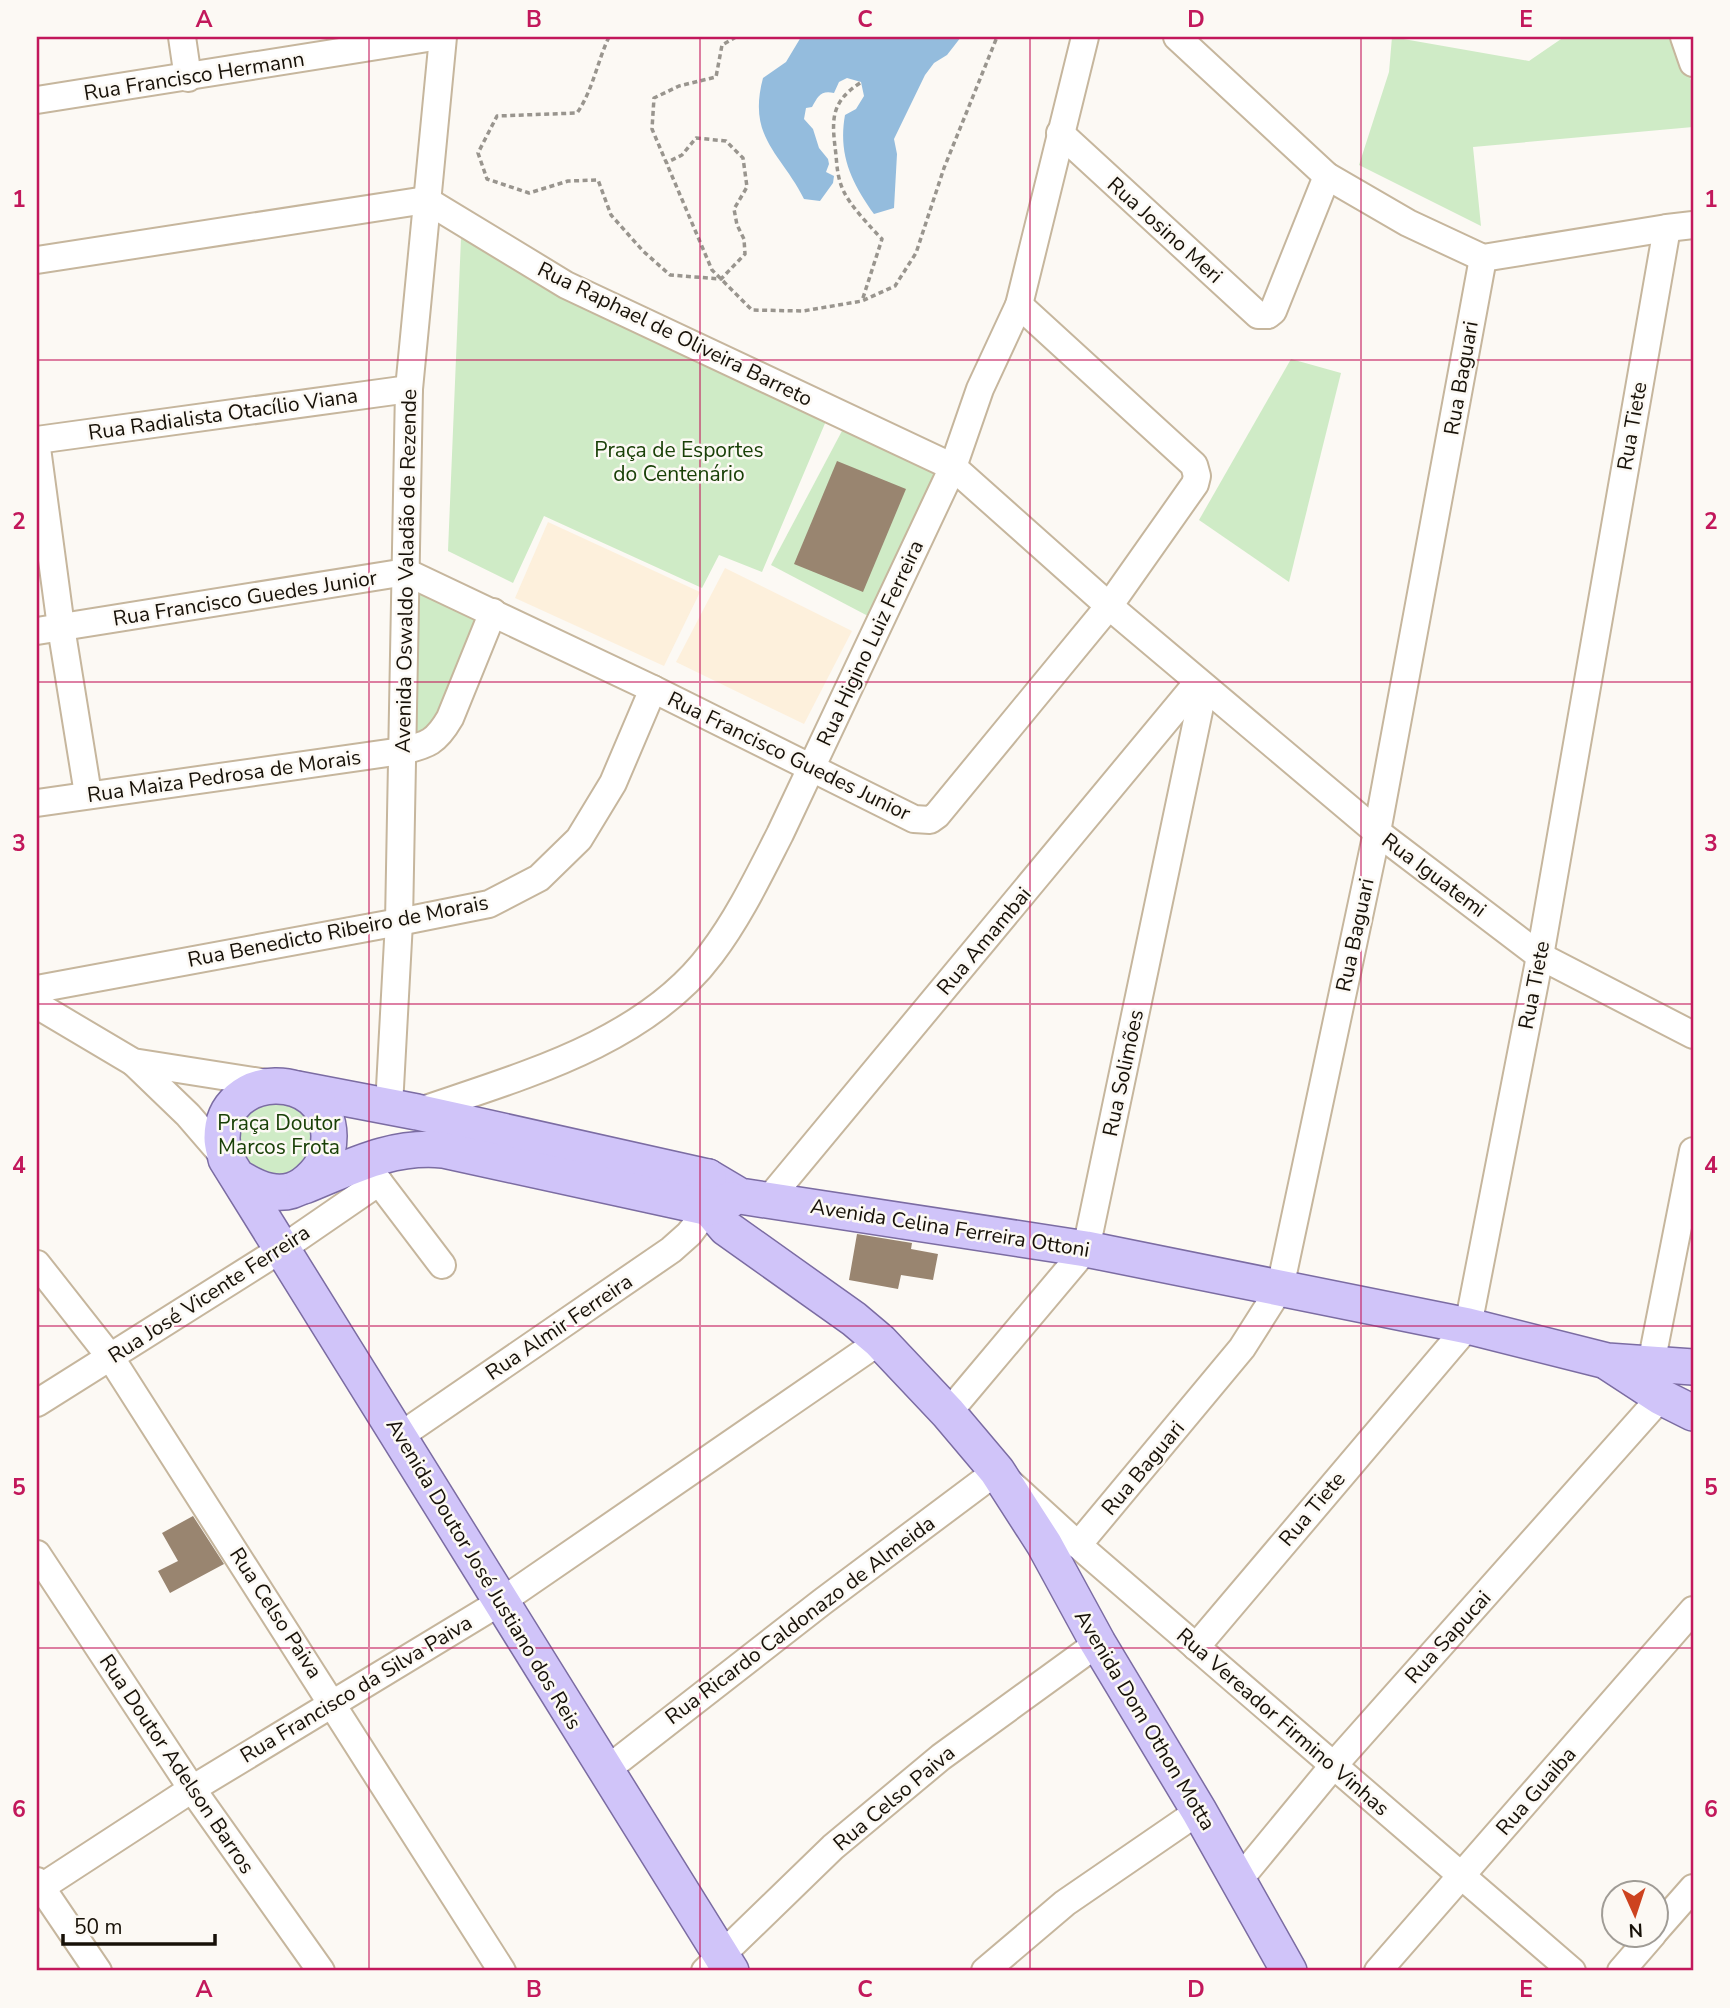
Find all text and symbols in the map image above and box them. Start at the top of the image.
text: A [195,4,213,35]
text: B [526,4,542,35]
text: C [857,4,873,35]
text: D [1187,4,1205,35]
text: E [1519,4,1533,35]
street label: Rua Francisco Hermann [82,45,306,107]
street label: Rua Josino Meri [1101,171,1229,289]
text: 1 [12,184,26,215]
text: 1 [1704,184,1718,215]
street label: Rua Raphael de Oliveira Barreto [533,255,817,413]
street label: Rua Baguari [1437,319,1485,437]
street label: Rua Tiete [1610,380,1654,472]
street label: Rua Radialista Otacílio Viana [86,381,360,447]
street label: Avenida Oswaldo Valadão de Rezende [389,389,423,753]
park label: Praça de Esportes do Centenário [594,436,764,488]
text: 2 [12,506,26,537]
text: 2 [1704,506,1718,537]
street label: Rua Higino Luiz Ferreira [810,536,930,750]
street label: Rua Francisco Guedes Junior [111,563,380,633]
street label: Rua Francisco Guedes Junior [663,685,916,827]
street label: Rua Maiza Pedrosa de Morais [85,743,363,809]
street label: Rua Iguatemi [1376,826,1492,924]
text: 3 [12,828,26,859]
text: 3 [1704,828,1718,859]
street label: Rua Baguari [1329,876,1381,994]
street label: Rua Amambai [931,881,1037,1001]
street label: Rua Benedicto Ribeiro de Morais [185,888,491,974]
street label: Rua Tiete [1512,938,1556,1032]
street label: Rua Solimões [1096,1007,1150,1139]
park label: Praça Doutor Marcos Frota [217,1109,341,1161]
text: 4 [12,1150,26,1181]
text: 4 [1704,1150,1718,1181]
street label: Avenida Celina Ferreira Ottoni [808,1192,1092,1264]
street label: Rua José Vicente Ferreira [103,1218,315,1370]
street label: Rua Almir Ferreira [480,1267,638,1387]
street label: Avenida Doutor José Justiano dos Reis [380,1413,588,1735]
street label: Rua Baguari [1095,1415,1191,1521]
street label: Rua Tiete [1273,1466,1351,1552]
text: 5 [12,1472,26,1503]
text: 5 [1704,1472,1718,1503]
street label: Rua Ricardo Caldonazo de Almeida [659,1509,941,1731]
street label: Rua Celso Paiva [223,1542,329,1684]
street label: Rua Sapucai [1399,1585,1497,1689]
street label: Avenida Dom Othon Motta [1068,1605,1222,1835]
street label: Rua Francisco da Silva Paiva [235,1609,477,1769]
street label: Rua Vereador Firmino Vinhas [1171,1622,1395,1822]
street label: Rua Doutor Adelson Barros [93,1649,261,1879]
street label: Rua Celso Paiva [827,1739,961,1857]
street label: Rua Guaiba [1490,1741,1582,1841]
text: 6 [12,1794,26,1825]
text: 6 [1704,1794,1718,1825]
north arrow [1600,1878,1670,1948]
scale bar [63,1903,215,1947]
text: 50 m [74,1913,123,1941]
text: N [1628,1917,1644,1943]
text: A [195,1974,213,2005]
text: B [526,1974,542,2005]
text: C [857,1974,873,2005]
text: D [1187,1974,1205,2005]
text: E [1519,1974,1533,2005]

